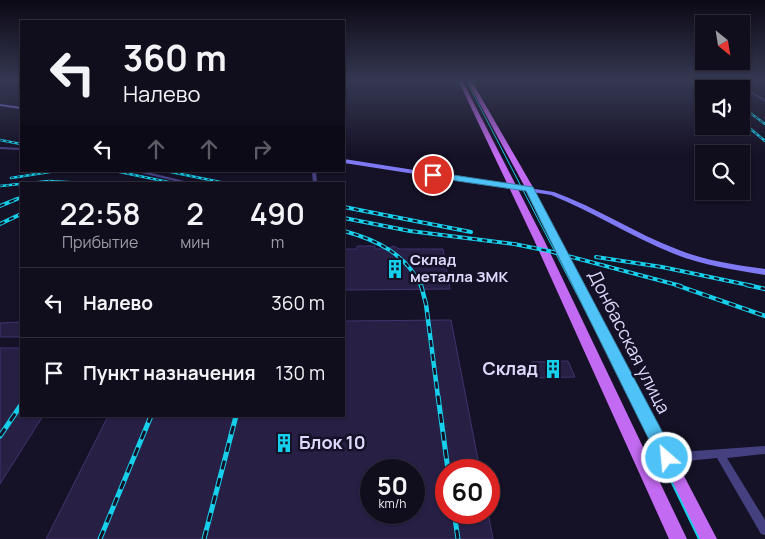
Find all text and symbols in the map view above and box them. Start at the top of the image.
north arrow [695,15,750,70]
map controls [695,15,750,200]
text: 360 m [123,34,227,82]
icon: left [40,40,105,105]
text: Налево [123,79,201,109]
button: sound [695,80,750,135]
icon: left [89,135,117,163]
icon: ahead [142,135,170,163]
icon: ahead [195,135,223,163]
icon: right [248,135,276,163]
button: search [695,145,750,200]
pin [412,154,454,196]
icon: arrive [419,161,447,189]
text: 22:58 [60,193,140,234]
text: 2 [186,193,204,234]
text: 490 [250,193,305,234]
text: Прибытие [62,231,138,253]
text: мин [180,231,210,253]
text: m [271,231,284,253]
place label: Склад металла ЗМК [410,249,508,287]
building icon: Склад металла ЗМК [384,258,406,280]
street label: Донбасская улица [583,266,676,417]
icon: left [40,289,68,317]
text: Налево [83,290,153,316]
text: 360 m [271,290,325,316]
place label: Склад [483,356,538,380]
building icon: Склад [542,358,564,380]
icon: arrive [40,359,68,387]
text: Пункт назначения [83,360,256,386]
text: 130 m [276,360,325,386]
place label: Блок 10 [299,430,366,454]
position arrow [640,431,692,483]
building icon: Блок 10 [273,432,295,454]
speed limit sign: 60 [435,459,500,524]
text: 50 [377,468,408,503]
text: km/h [379,495,406,512]

